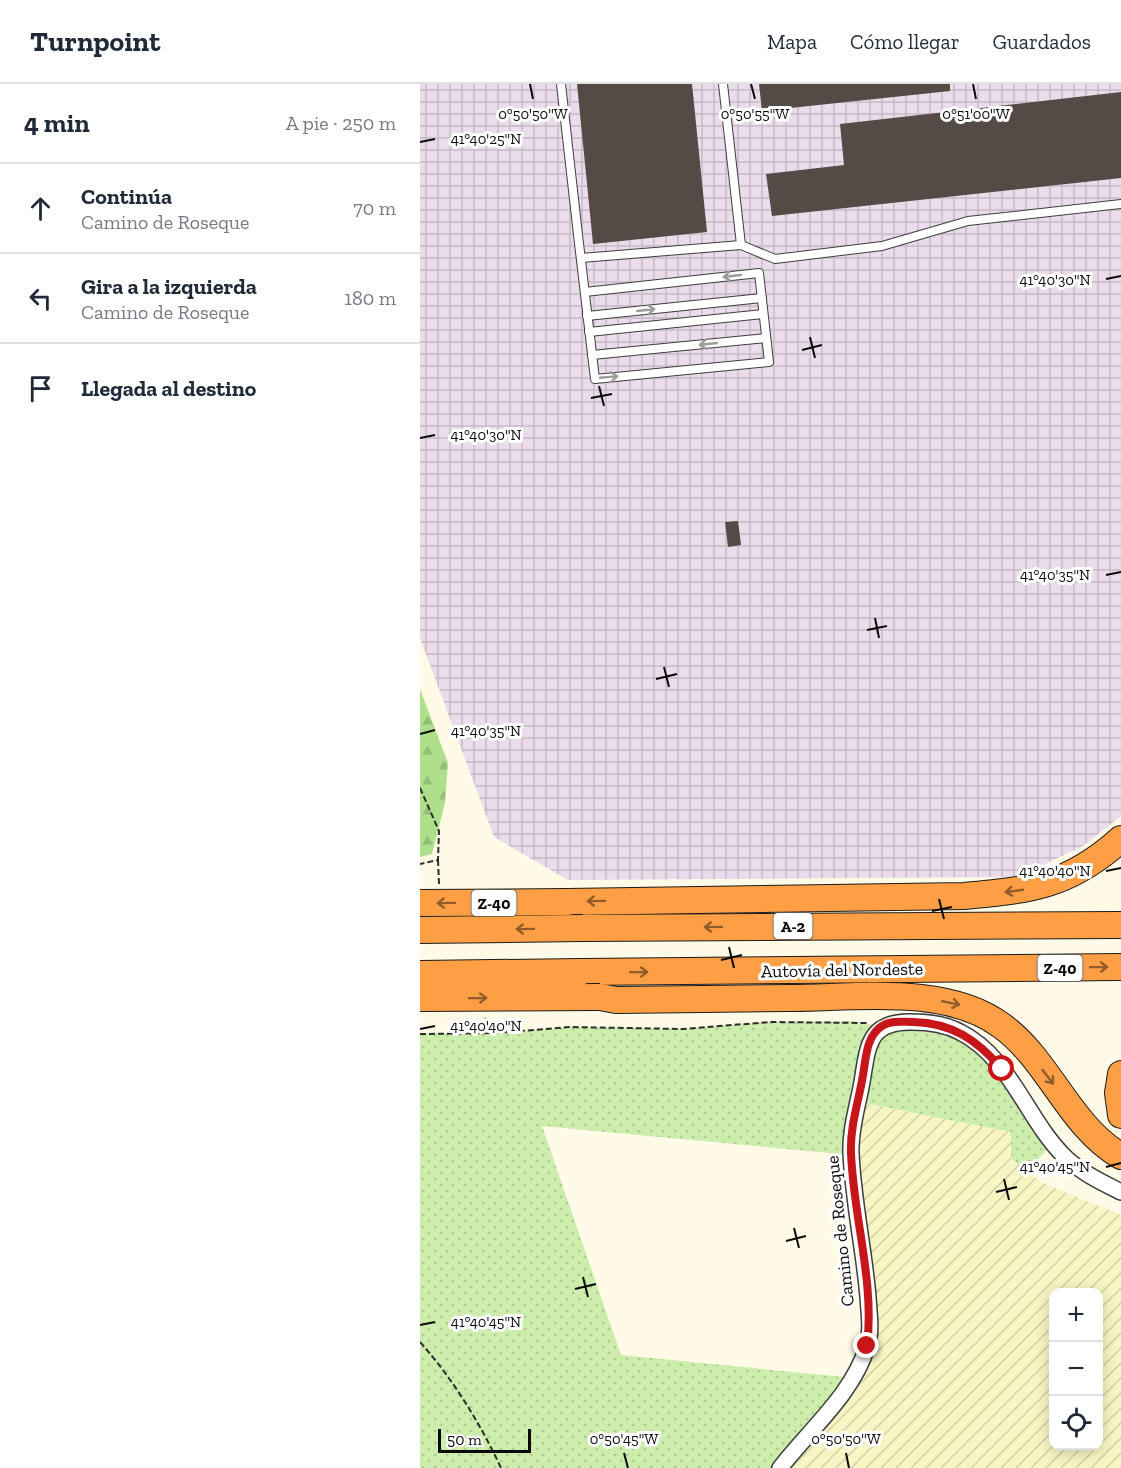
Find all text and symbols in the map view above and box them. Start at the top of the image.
text: Turnpoint [30,25,160,58]
text: Mapa [767,29,817,54]
text: Cómo llegar [850,29,960,54]
text: Guardados [993,29,1091,54]
text: 0°50'50"W [498,105,568,123]
text: 0°50'55"W [721,105,789,123]
text: 0°51'00"W [942,105,1010,123]
text: 4 min [24,107,90,139]
text: A pie · 250 m [286,111,396,135]
text: 41°40'25"N [451,130,521,148]
text: Continúa [81,183,172,210]
icon: ahead [24,192,57,225]
text: 70 m [353,196,396,220]
text: Camino de Roseque [81,210,249,234]
one-way arrow [722,271,742,282]
text: 41°40'30"N [1019,271,1091,289]
text: Gira a la izquierda [81,273,257,300]
icon: left [24,282,57,315]
text: 180 m [344,286,396,310]
text: Camino de Roseque [81,300,249,324]
one-way arrow [635,304,655,315]
one-way arrow [699,339,719,350]
icon: arrive [24,372,57,405]
one-way arrow [598,372,618,383]
text: Llegada al destino [81,375,256,402]
text: 41°40'30"N [450,426,522,444]
text: 41°40'35"N [1020,566,1090,584]
text: 41°40'35"N [451,722,521,740]
text: 41°40'40"N [1019,862,1091,880]
one-way arrow [1005,885,1024,896]
road number: Z-40 [472,890,517,916]
one-way arrow [587,895,607,907]
one-way arrow [436,897,456,909]
road number: A-2 [774,913,812,939]
one-way arrow [704,921,724,932]
one-way arrow [515,923,535,934]
road number: Z-40 [1038,955,1082,981]
street label: Autovía del Nordeste [761,958,923,982]
one-way arrow [1089,961,1109,973]
one-way arrow [628,966,648,978]
one-way arrow [468,992,488,1004]
one-way arrow [942,998,961,1010]
text: 41°40'40"N [450,1017,522,1035]
route start [988,1055,1014,1081]
one-way arrow [1042,1069,1055,1085]
street label: Camino de Roseque [821,1154,859,1308]
text: 41°40'45"N [1020,1158,1090,1176]
map controls [1049,1288,1103,1450]
button: + [1049,1288,1103,1342]
text: 41°40'45"N [451,1313,521,1331]
route end [853,1332,879,1358]
button: − [1049,1342,1103,1396]
button: locate [1049,1396,1103,1450]
scale bar [438,1426,531,1454]
text: 50 m [447,1430,482,1449]
text: 0°50'45"W [590,1430,658,1448]
text: 0°50'50"W [811,1430,881,1448]

